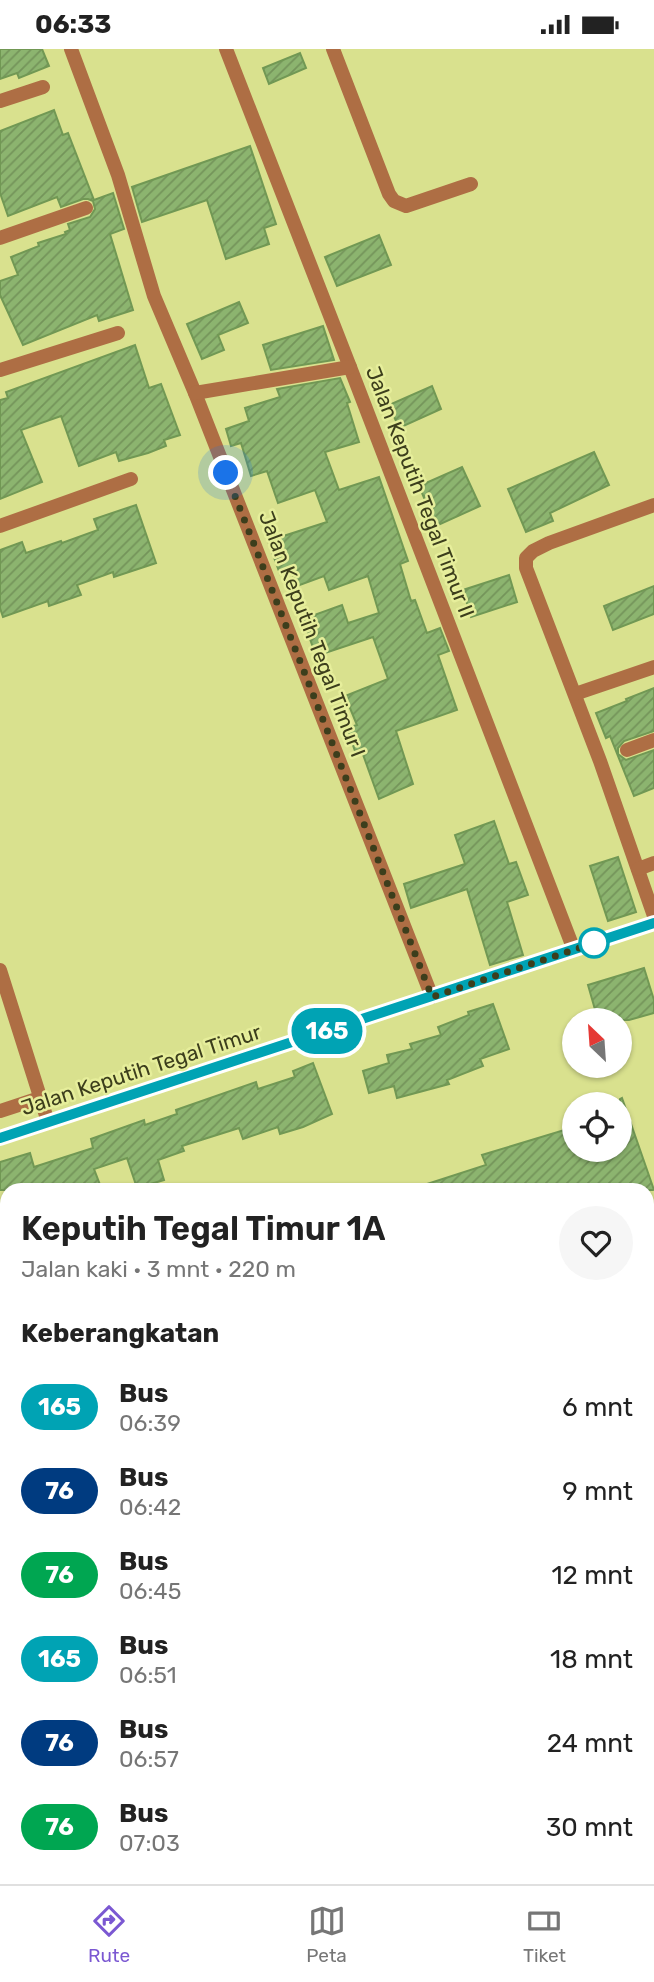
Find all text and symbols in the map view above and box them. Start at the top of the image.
text: 06:33 [35,9,111,40]
street label: Jalan Keputih Tegal Timur II [361,363,480,621]
your location [208,455,243,490]
street label: Jalan Keputih Tegal Timur I [254,507,371,760]
unlabelled marker [579,928,609,958]
line badge: 165 [287,1008,367,1054]
north arrow [562,1008,632,1078]
map controls [562,1008,632,1162]
text: 165 [305,1017,349,1045]
street label: Jalan Keputih Tegal Timur [18,1019,264,1120]
button: locate [562,1092,632,1162]
button: heart [559,1206,633,1280]
text: Keputih Tegal Timur 1A [21,1209,386,1248]
text: Jalan kaki · 3 mnt · 220 m [21,1255,296,1283]
text: Keberangkatan [21,1318,219,1349]
text: Bus [119,1378,168,1409]
text: 6 mnt [562,1392,633,1423]
text: 165 [38,1393,81,1421]
text: 06:39 [119,1409,181,1437]
text: Bus [119,1462,168,1493]
text: 9 mnt [562,1476,633,1507]
text: 76 [45,1477,74,1505]
text: 06:42 [119,1493,181,1521]
text: Bus [119,1546,168,1577]
text: 12 mnt [551,1560,633,1591]
text: 76 [45,1561,74,1589]
text: 06:45 [119,1577,181,1605]
text: Bus [119,1630,168,1661]
text: 18 mnt [550,1644,633,1675]
text: 165 [38,1645,81,1673]
text: 06:51 [119,1661,177,1689]
text: Bus [119,1714,168,1745]
text: 24 mnt [547,1728,633,1759]
text: 76 [45,1729,74,1757]
text: 06:57 [119,1745,179,1773]
text: Bus [119,1798,168,1829]
text: 30 mnt [546,1812,633,1843]
text: 76 [45,1813,74,1841]
text: 07:03 [119,1829,180,1857]
tab: Rute [88,1902,130,1967]
tab: Peta [306,1902,347,1967]
tab: Tiket [523,1902,566,1967]

